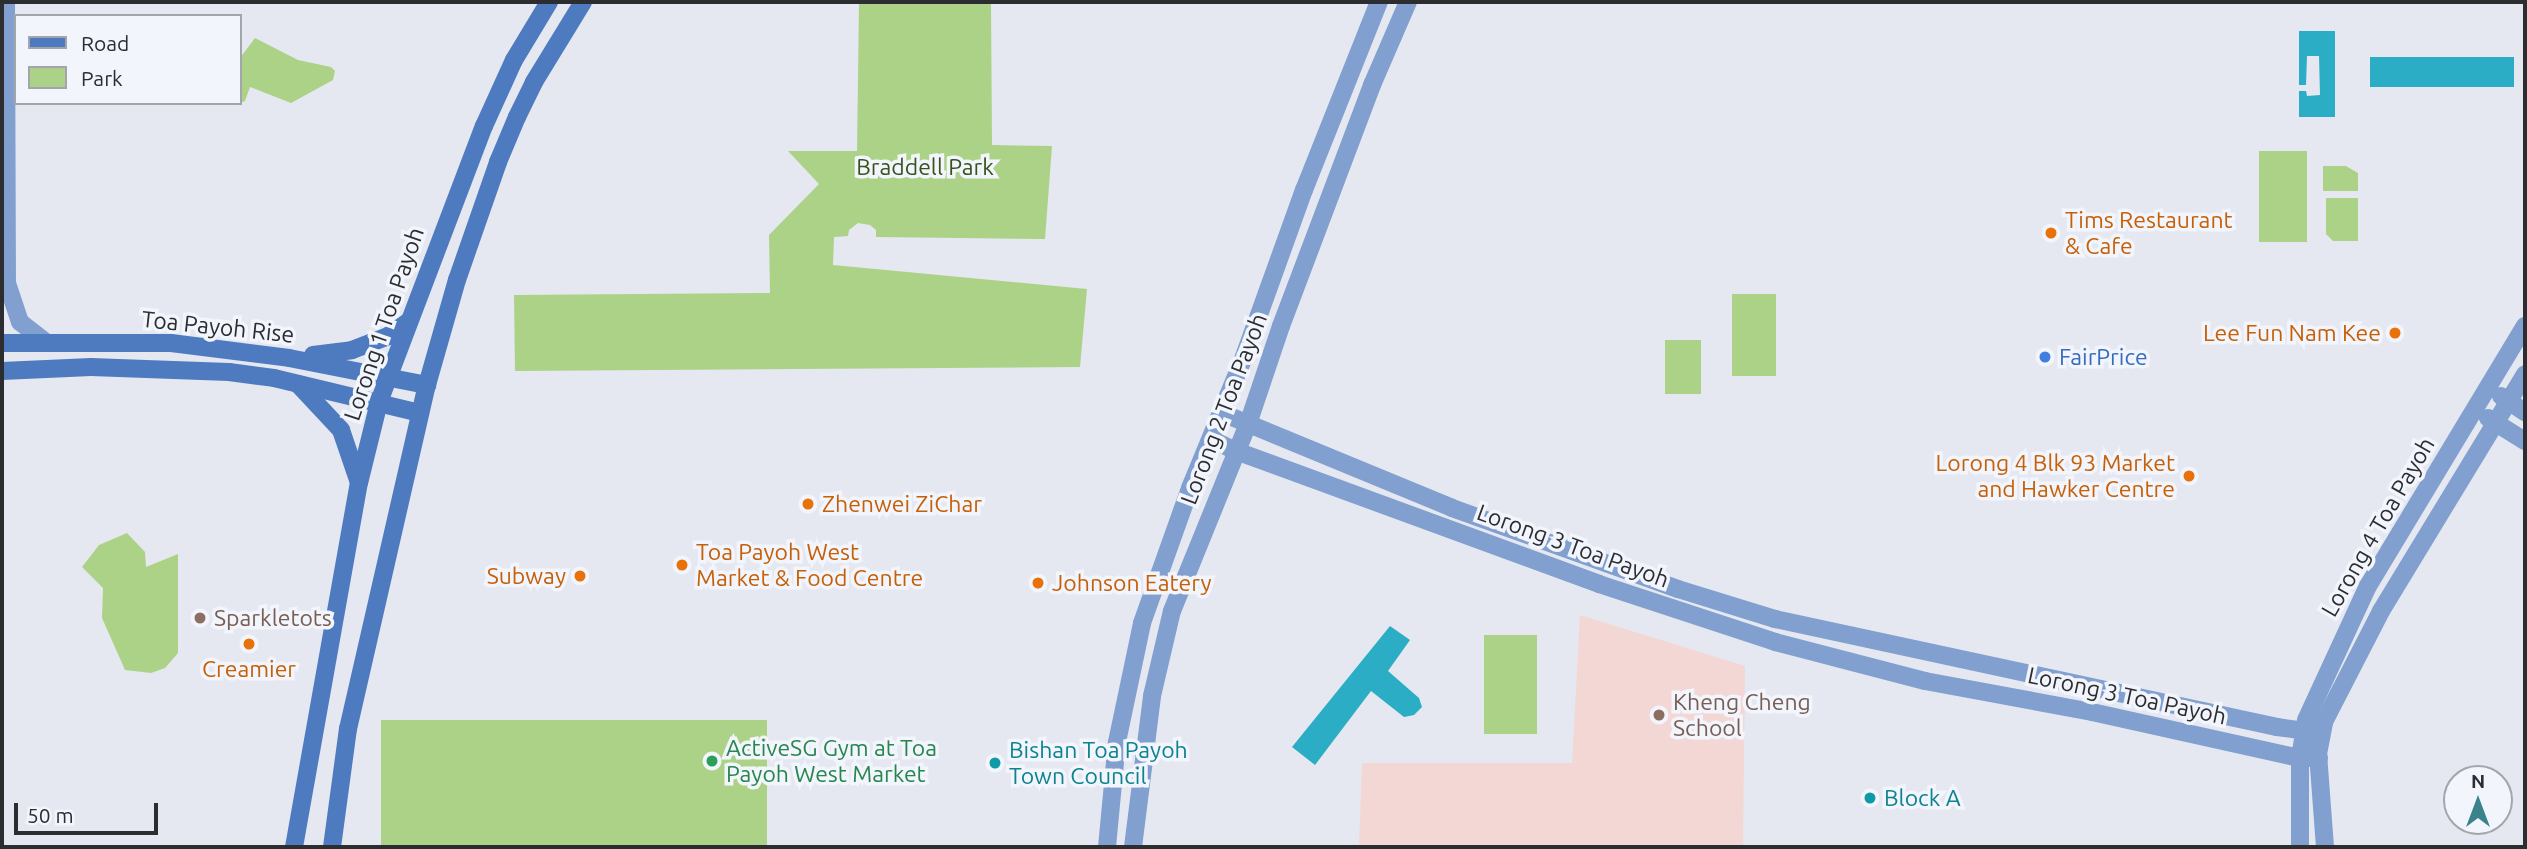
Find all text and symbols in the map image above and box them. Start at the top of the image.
legend [14,14,242,105]
text: Road [81,31,129,55]
text: Park [81,66,123,90]
park label: Braddell Park [856,153,994,181]
place label: Tims Restaurant & Cafe [2065,206,2233,260]
street label: Lorong 1 Toa Payoh [338,224,430,424]
marker: Tims Restaurant & Cafe [2043,225,2059,241]
street label: Toa Payoh Rise [140,305,296,349]
street label: Lorong 2 Toa Payoh [1175,310,1273,508]
place label: Lee Fun Nam Kee [2203,319,2381,347]
marker: Lee Fun Nam Kee [2387,325,2403,341]
place label: FairPrice [2059,343,2148,371]
marker: FairPrice [2037,349,2053,365]
street label: Lorong 4 Toa Payoh [2315,432,2441,622]
place label: Lorong 4 Blk 93 Market and Hawker Centre [1936,449,2175,503]
marker: Lorong 4 Blk 93 Market and Hawker Centre [2181,468,2197,484]
place label: Zhenwei ZiChar [822,490,982,518]
marker: Zhenwei ZiChar [800,496,816,512]
street label: Lorong 3 Toa Payoh [1473,498,1673,594]
place label: Toa Payoh West Market & Food Centre [696,538,923,592]
marker: Toa Payoh West Market & Food Centre [674,557,690,573]
place label: Subway [487,562,566,590]
marker: Subway [572,568,588,584]
place label: Johnson Eatery [1052,569,1212,597]
marker: Johnson Eatery [1030,575,1046,591]
place label: Sparkletots [214,604,332,632]
marker: Sparkletots [192,610,208,626]
marker: Creamier [241,636,257,652]
place label: Creamier [202,655,296,683]
street label: Lorong 3 Toa Payoh [2025,661,2229,731]
place label: Kheng Cheng School [1673,688,1811,742]
marker: Kheng Cheng School [1651,707,1667,723]
place label: ActiveSG Gym at Toa Payoh West Market [726,734,937,788]
place label: Bishan Toa Payoh Town Council [1009,736,1188,790]
marker: ActiveSG Gym at Toa Payoh West Market [704,753,720,769]
marker: Bishan Toa Payoh Town Council [987,755,1003,771]
north arrow [2443,765,2513,835]
text: N [2471,770,2485,792]
place label: Block A [1884,784,1961,812]
scale bar [18,790,161,834]
marker: Block A [1862,790,1878,806]
text: 50 m [27,803,74,827]

